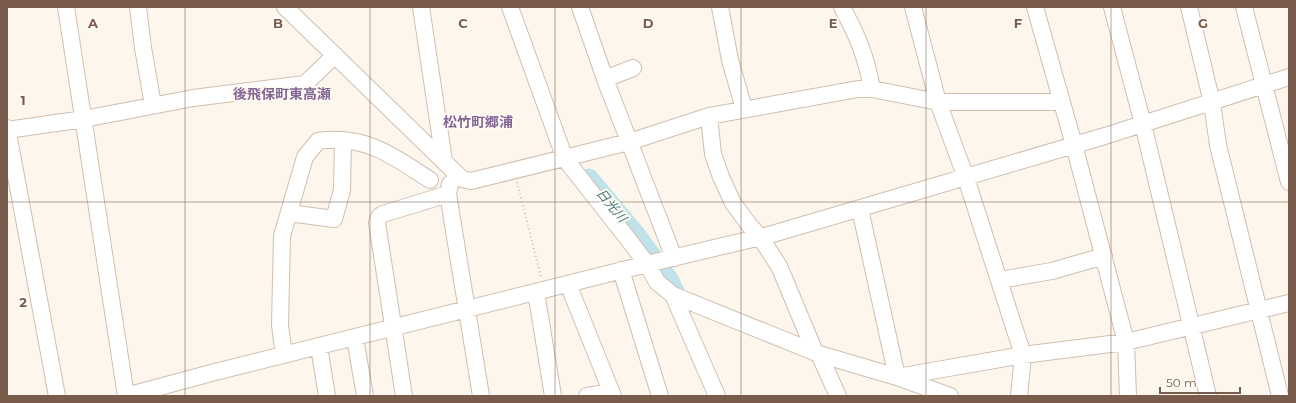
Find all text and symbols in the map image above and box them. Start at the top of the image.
text: A [87,15,99,31]
text: B [273,15,283,31]
text: C [458,15,468,31]
text: D [643,15,654,31]
text: E [829,15,838,31]
text: F [1014,15,1022,31]
text: G [1198,15,1208,31]
district label: 後飛保町東高瀬 [233,85,331,103]
text: 1 [20,92,26,108]
district label: 松竹町郷浦 [443,113,513,131]
water label: 日光川 [593,185,632,227]
text: 2 [19,294,27,310]
scale bar [1160,369,1240,395]
text: 50 m [1166,375,1197,390]

